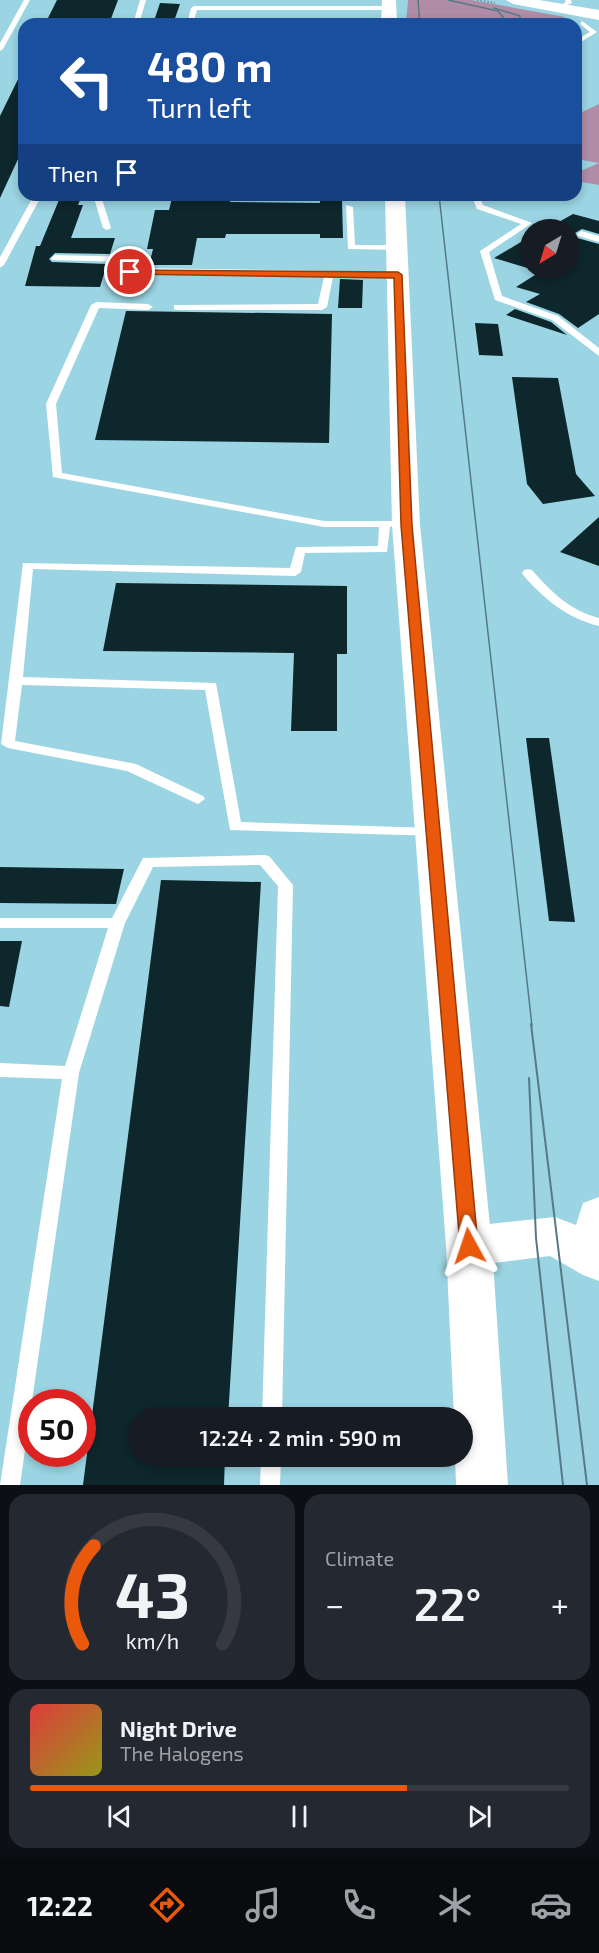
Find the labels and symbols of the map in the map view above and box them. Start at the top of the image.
north arrow [520,219,580,279]
pin [104,246,155,297]
position arrow [437,1214,501,1278]
speed limit sign: 50 [18,1389,96,1467]

